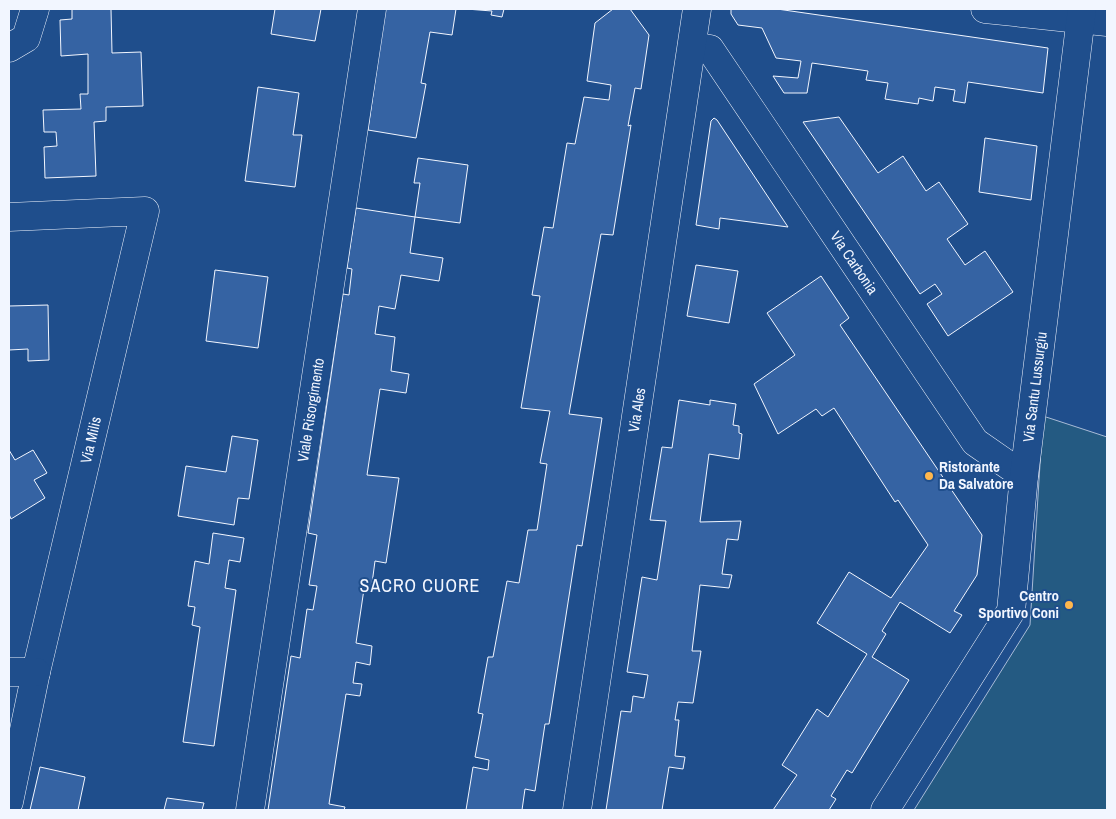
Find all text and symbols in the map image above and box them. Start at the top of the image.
street label: Via Carbonia [826,227,883,299]
street label: Via Santu Lussurgiu [1017,330,1052,443]
street label: Viale Risorgimento [292,356,329,463]
street label: Via Ales [623,386,650,434]
street label: Via Milis [75,414,106,465]
place label: Ristorante Da Salvatore [939,456,1014,494]
marker: Ristorante Da Salvatore [923,470,935,482]
district label: SACRO CUORE [360,573,480,598]
place label: Centro Sportivo Coni [978,585,1059,623]
marker: Centro Sportivo Coni [1063,599,1075,611]

